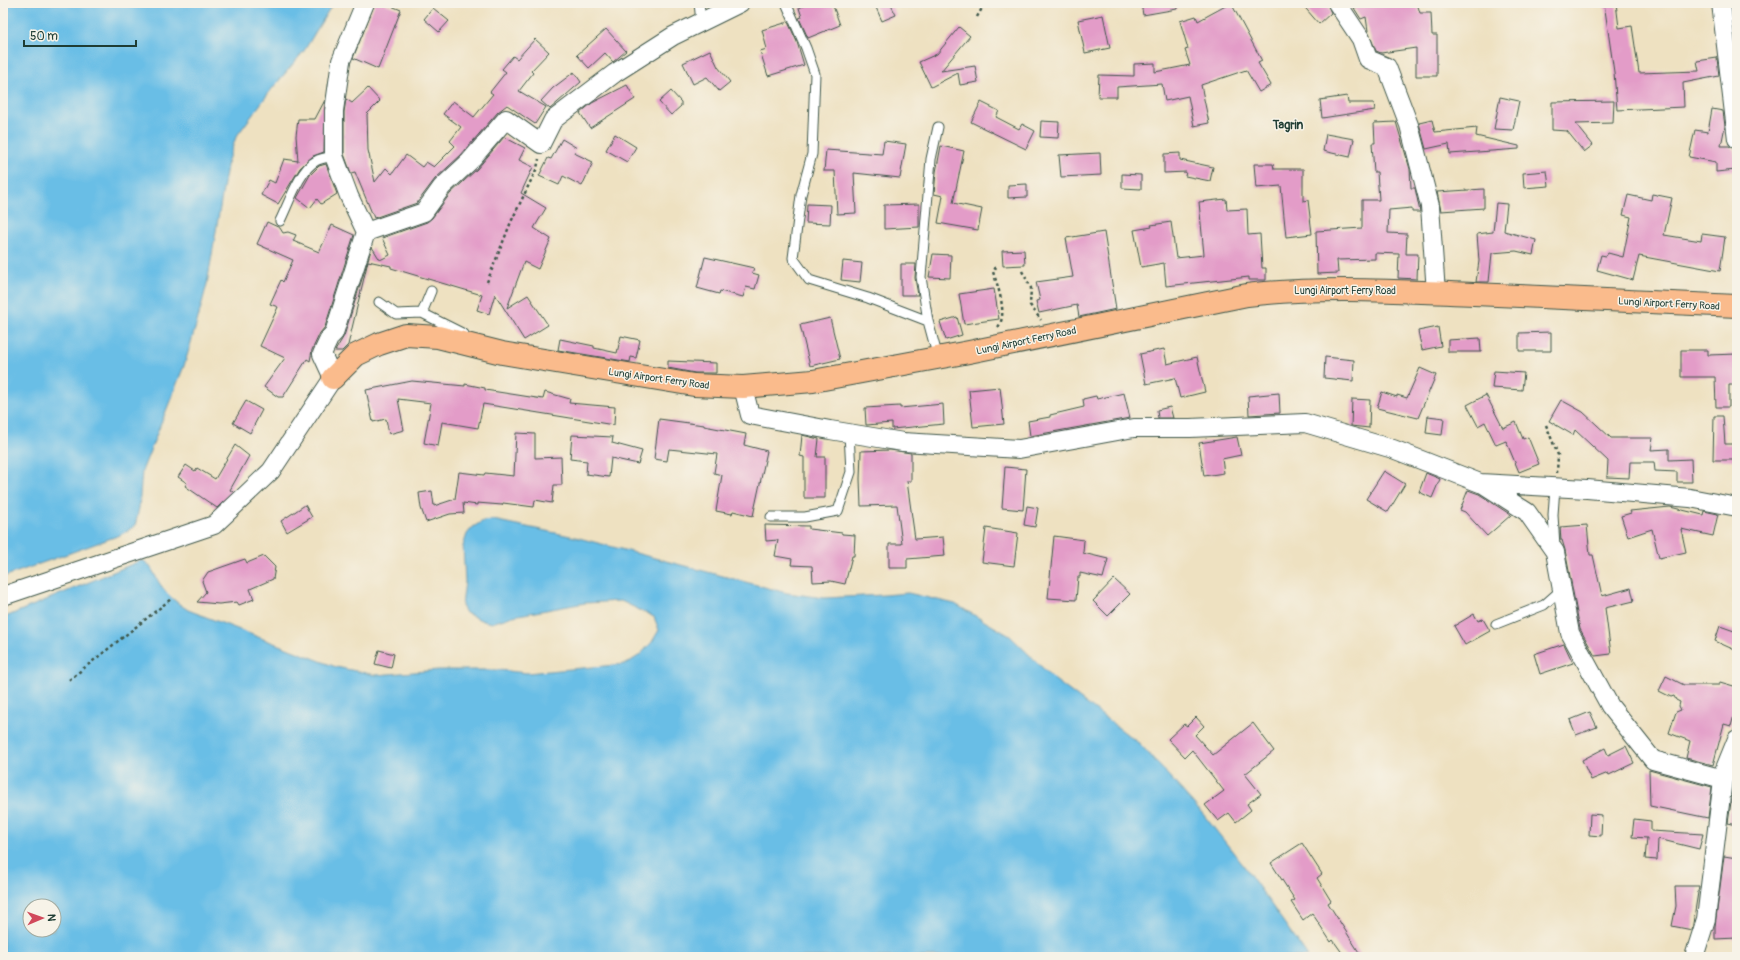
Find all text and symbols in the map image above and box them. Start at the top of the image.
scale bar [24,22,136,48]
text: 50 m [30,29,58,44]
district label: Tagrin [1272,118,1304,133]
street label: Lungi Airport Ferry Road [1294,285,1396,297]
street label: Lungi Airport Ferry Road [1618,295,1720,313]
street label: Lungi Airport Ferry Road [975,324,1077,357]
street label: Lungi Airport Ferry Road [608,366,710,392]
north arrow [22,898,62,938]
text: N [45,914,58,922]

